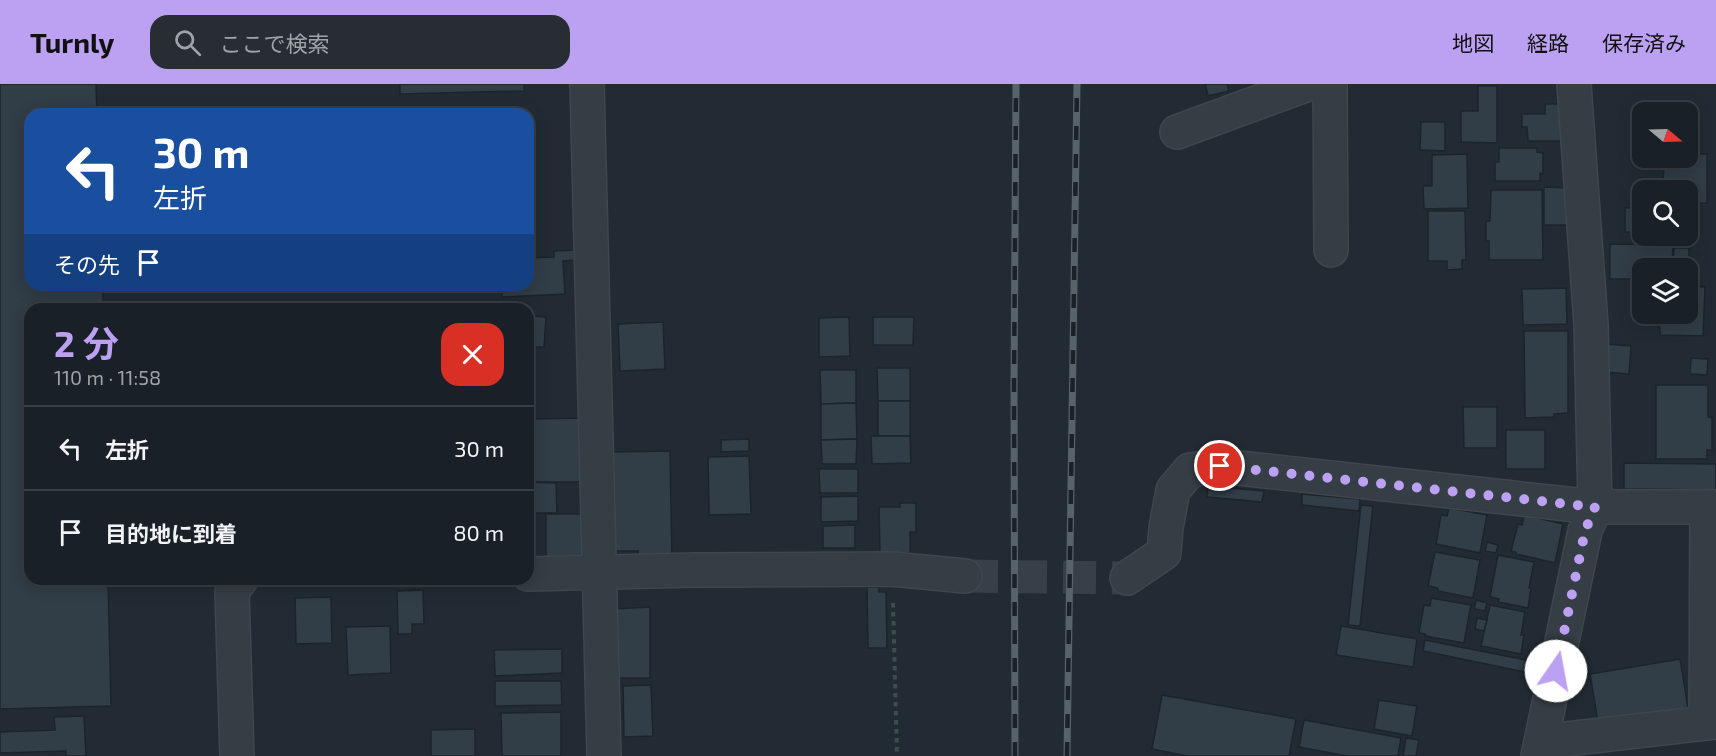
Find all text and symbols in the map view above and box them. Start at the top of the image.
search box [150,15,570,69]
text: Turnly [30,25,114,59]
icon: search [171,26,204,59]
text: ここで検索 [219,30,329,56]
text: 地図 [1452,30,1494,55]
text: 経路 [1527,30,1569,55]
text: 保存済み [1602,30,1686,55]
north arrow [1632,102,1698,168]
map controls [1632,102,1698,324]
text: 30 m [153,126,249,176]
icon: left [54,132,132,210]
button: search [1632,180,1698,246]
text: 左折 [153,181,207,213]
icon: arrive [132,246,165,279]
text: その先 [54,251,120,277]
button: layers [1632,258,1698,324]
text: 2 分 [54,321,119,364]
button: close [441,323,504,386]
text: 110 m · 11:58 [54,365,161,389]
icon: left [54,432,87,465]
text: 30 m [454,435,504,461]
text: 左折 [105,436,149,462]
pin [1194,440,1245,491]
icon: arrive [1203,449,1236,482]
icon: arrive [54,516,87,549]
text: 80 m [453,519,504,545]
text: 目的地に到着 [105,520,237,546]
position arrow [1524,639,1588,703]

